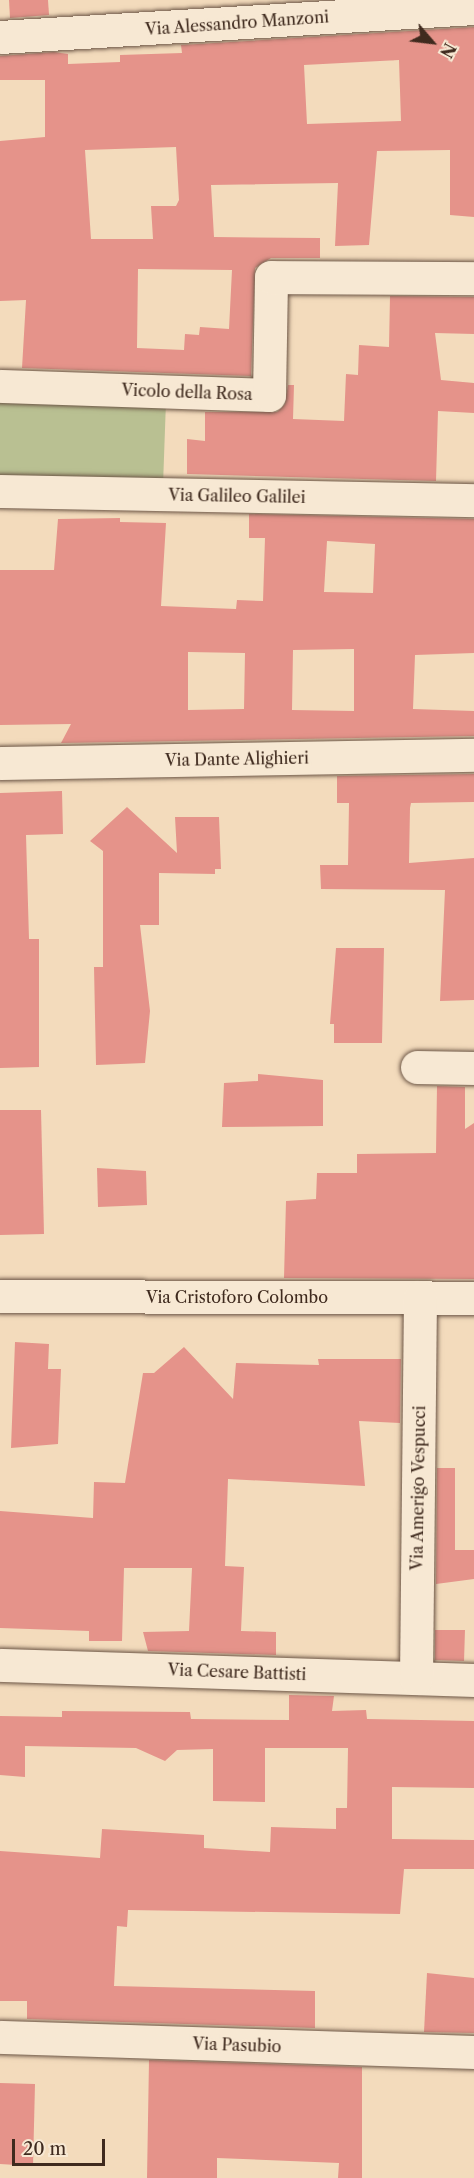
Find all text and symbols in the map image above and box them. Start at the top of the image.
street label: Via Alessandro Manzoni [144,7,330,39]
north arrow [402,12,462,72]
text: N [436,40,460,61]
street label: Vicolo della Rosa [121,380,253,404]
street label: Via Galileo Galilei [168,485,306,507]
street label: Via Dante Alighieri [164,748,310,770]
street label: Via Cristoforo Colombo [146,1287,328,1307]
street label: Via Amerigo Vespucci [407,1405,429,1571]
street label: Via Cesare Battisti [167,1660,307,1684]
street label: Via Pasubio [192,2034,282,2056]
scale bar [15,2127,108,2165]
text: 20 m [23,2138,66,2160]

